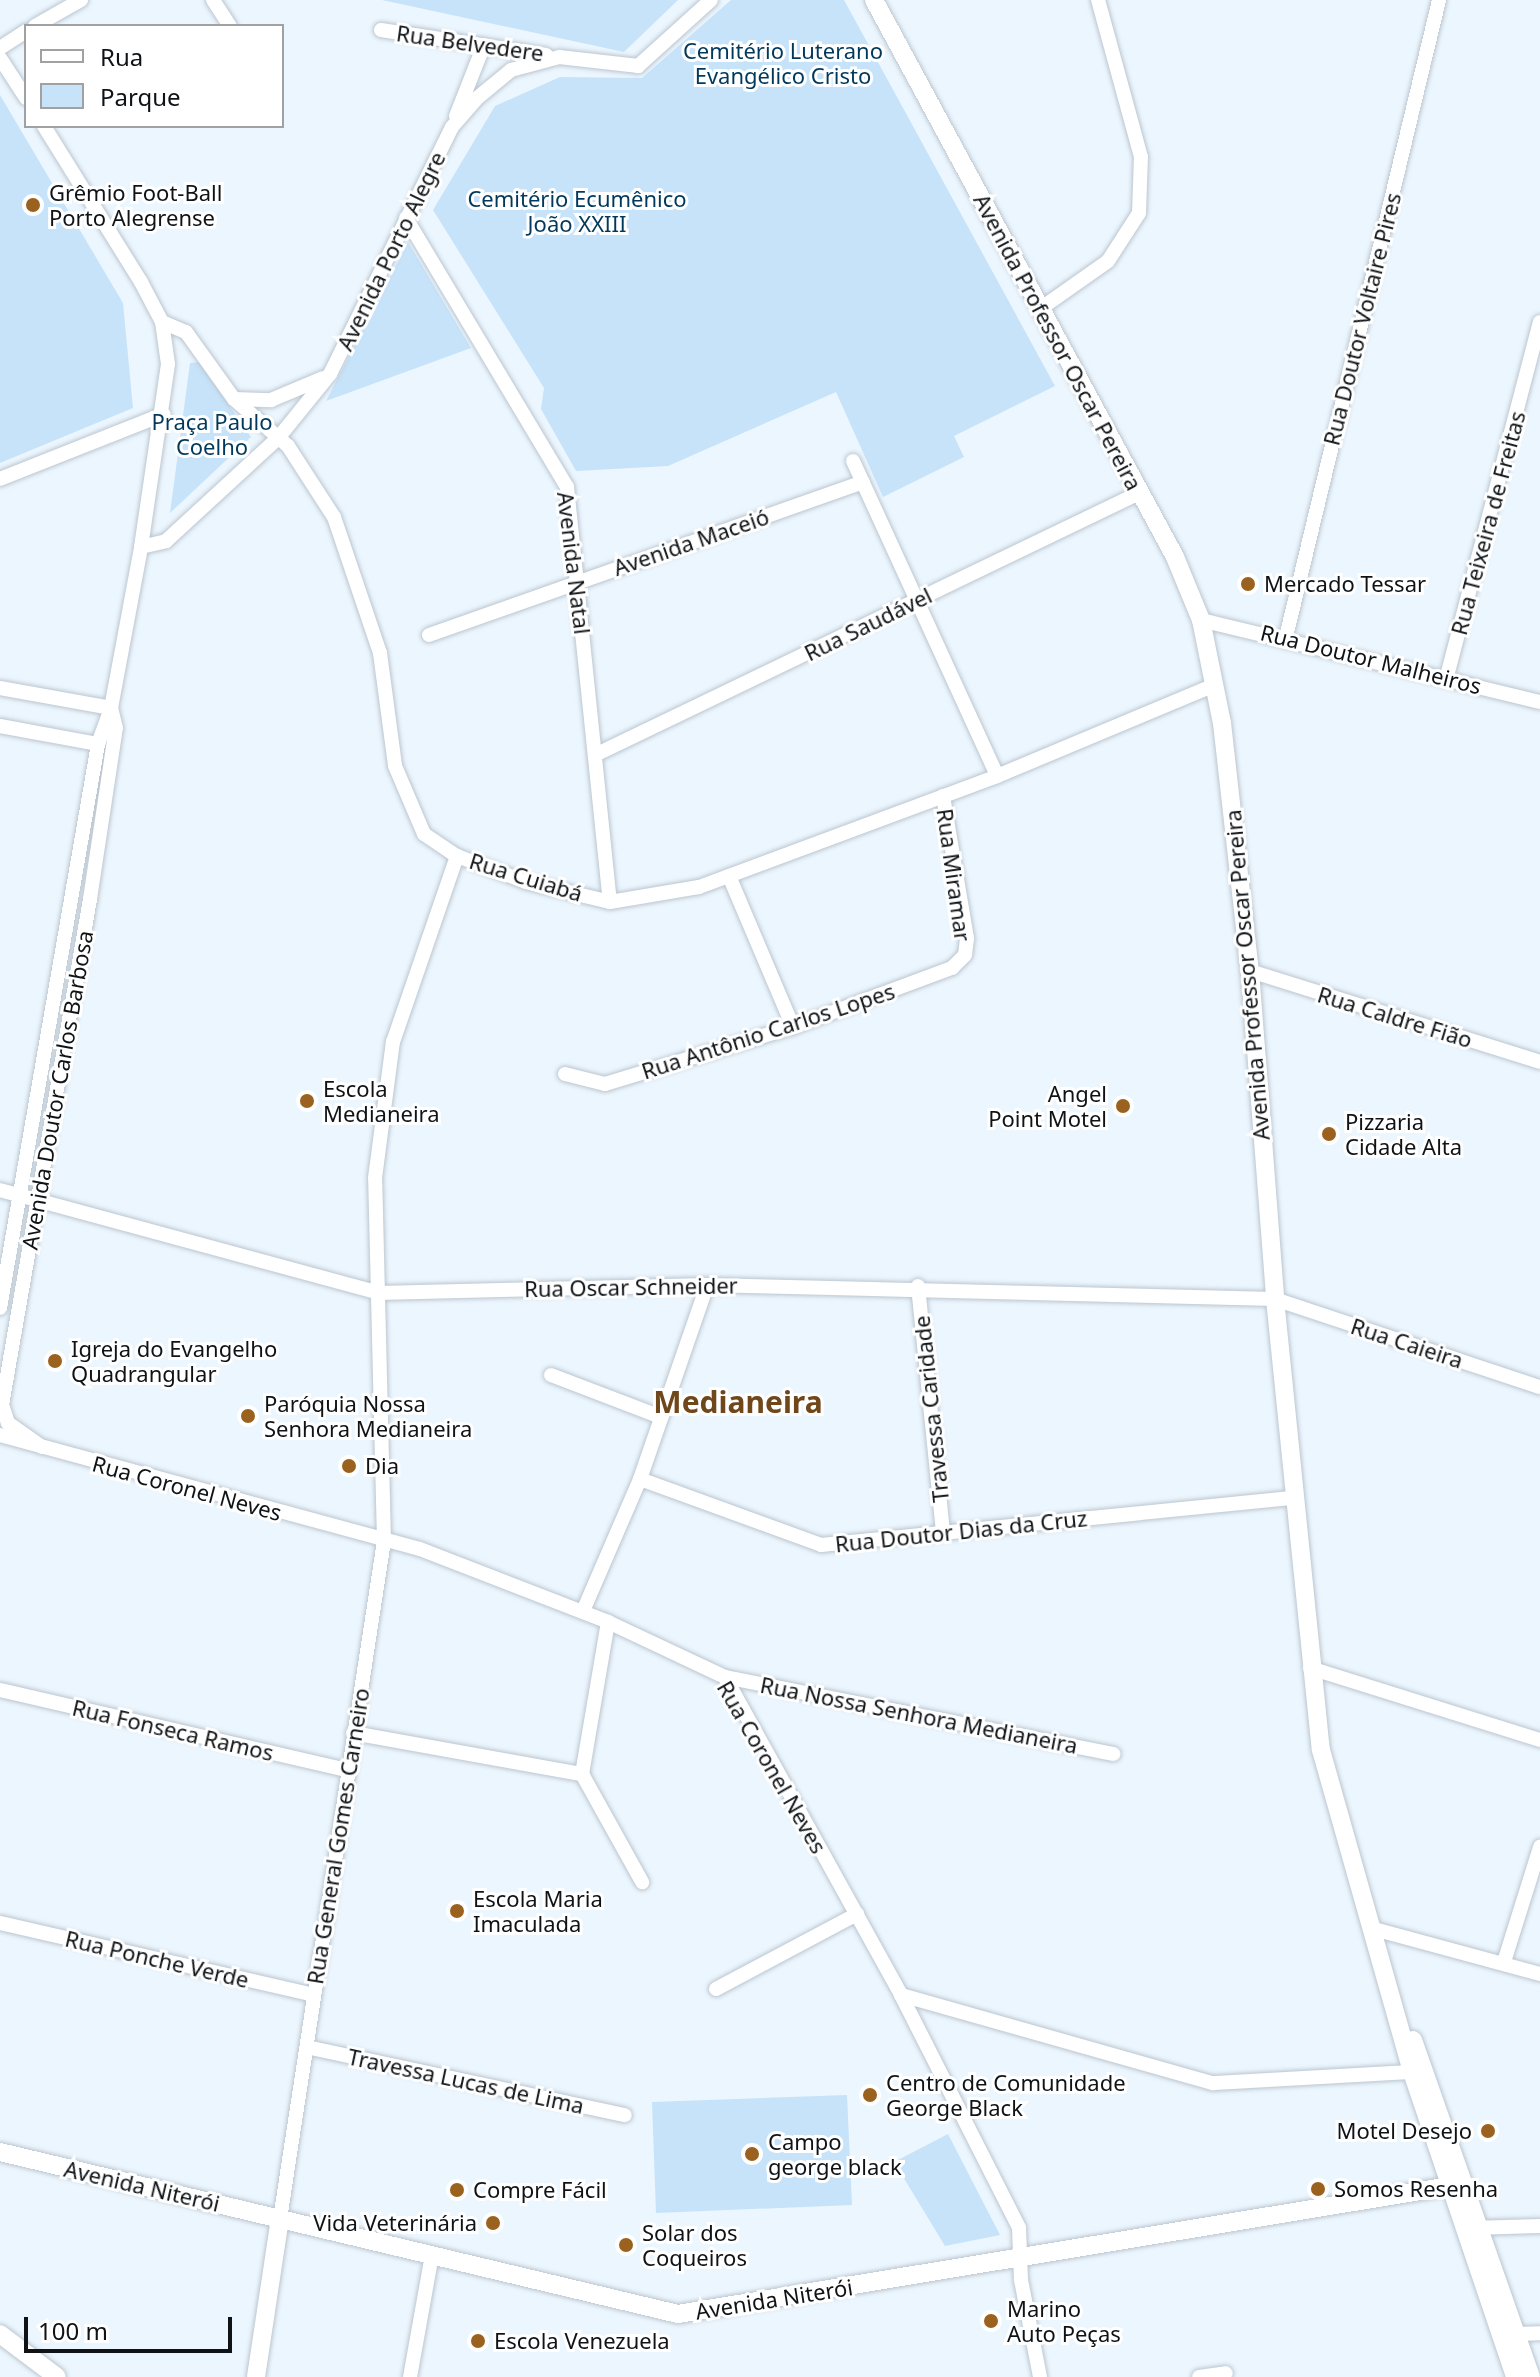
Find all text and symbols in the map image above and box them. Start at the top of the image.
street label: Rua Belvedere [395,20,545,66]
legend [24,24,284,128]
park label: Cemitério Luterano Evangélico Cristo [683,37,883,88]
text: Rua [100,40,143,73]
text: Parque [100,80,181,113]
street label: Avenida Porto Alegre [331,147,451,355]
place label: Grêmio Foot-Ball Porto Alegrense [49,179,222,230]
park label: Cemitério Ecumênico João XXIII [467,185,687,236]
street label: Avenida Professor Oscar Pereira [968,189,1148,495]
street label: Rua Doutor Voltaire Pires [1318,190,1406,448]
marker: Grêmio Foot-Ball Porto Alegrense [24,196,42,214]
park label: Praça Paulo Coelho [151,408,273,460]
street label: Rua Teixeira de Freitas [1445,408,1531,638]
street label: Avenida Natal [552,490,596,636]
street label: Avenida Maceió [610,503,772,581]
place label: Mercado Tessar [1264,571,1426,597]
marker: Mercado Tessar [1239,575,1257,593]
street label: Rua Saudável [800,582,936,666]
street label: Rua Doutor Malheiros [1258,619,1484,699]
street label: Rua Miramar [932,807,976,943]
street label: Avenida Professor Oscar Pereira [1219,809,1275,1141]
street label: Rua Cuiabá [466,847,586,907]
street label: Avenida Doutor Carlos Barbosa [16,928,98,1252]
street label: Rua Antônio Carlos Lopes [638,978,898,1084]
street label: Rua Caldre Fião [1314,981,1476,1053]
place label: Escola Medianeira [323,1075,440,1126]
place label: Angel Point Motel [988,1080,1107,1132]
marker: Escola Medianeira [298,1092,316,1110]
marker: Angel Point Motel [1114,1097,1132,1115]
place label: Pizzaria Cidade Alta [1345,1108,1462,1160]
marker: Pizzaria Cidade Alta [1320,1125,1338,1143]
street label: Rua Oscar Schneider [524,1272,738,1302]
street label: Rua Caieira [1348,1312,1466,1374]
street label: Travessa Caridade [908,1314,954,1504]
place label: Igreja do Evangelho Quadrangular [71,1335,277,1386]
marker: Igreja do Evangelho Quadrangular [46,1352,64,1370]
district label: Medianeira [653,1384,823,1420]
place label: Paróquia Nossa Senhora Medianeira [264,1390,472,1442]
marker: Paróquia Nossa Senhora Medianeira [239,1407,257,1425]
street label: Rua Coronel Neves [90,1450,284,1526]
place label: Dia [365,1453,399,1479]
marker: Dia [340,1457,358,1475]
street label: Rua Doutor Dias da Cruz [834,1505,1088,1557]
street label: Rua Nossa Senhora Medianeira [758,1671,1080,1759]
street label: Rua Coronel Neves [712,1676,832,1858]
street label: Rua General Gomes Carneiro [302,1686,374,1986]
street label: Rua Fonseca Ramos [70,1694,276,1766]
place label: Escola Maria Imaculada [473,1885,603,1936]
marker: Escola Maria Imaculada [448,1902,466,1920]
street label: Rua Ponche Verde [63,1925,251,1993]
street label: Travessa Lucas de Lima [345,2043,587,2119]
place label: Centro de Comunidade George Black [886,2069,1126,2120]
marker: Centro de Comunidade George Black [861,2086,879,2104]
place label: Motel Desejo [1337,2118,1472,2144]
marker: Motel Desejo [1479,2122,1497,2140]
place label: Campo george black [768,2128,902,2180]
marker: Campo george black [743,2145,761,2163]
street label: Avenida Niterói [62,2155,222,2217]
place label: Somos Resenha [1334,2176,1498,2202]
place label: Compre Fácil [473,2177,607,2203]
marker: Somos Resenha [1309,2180,1327,2198]
marker: Compre Fácil [448,2181,466,2199]
place label: Vida Veterinária [313,2210,477,2236]
marker: Vida Veterinária [484,2214,502,2232]
place label: Solar dos Coqueiros [642,2219,747,2270]
marker: Solar dos Coqueiros [617,2236,635,2254]
street label: Avenida Niterói [693,2274,855,2324]
place label: Marino Auto Peças [1007,2295,1121,2346]
scale bar [28,2301,236,2351]
marker: Marino Auto Peças [982,2312,1000,2330]
text: 100 m [38,2314,108,2347]
place label: Escola Venezuela [494,2328,670,2354]
marker: Escola Venezuela [469,2332,487,2350]

